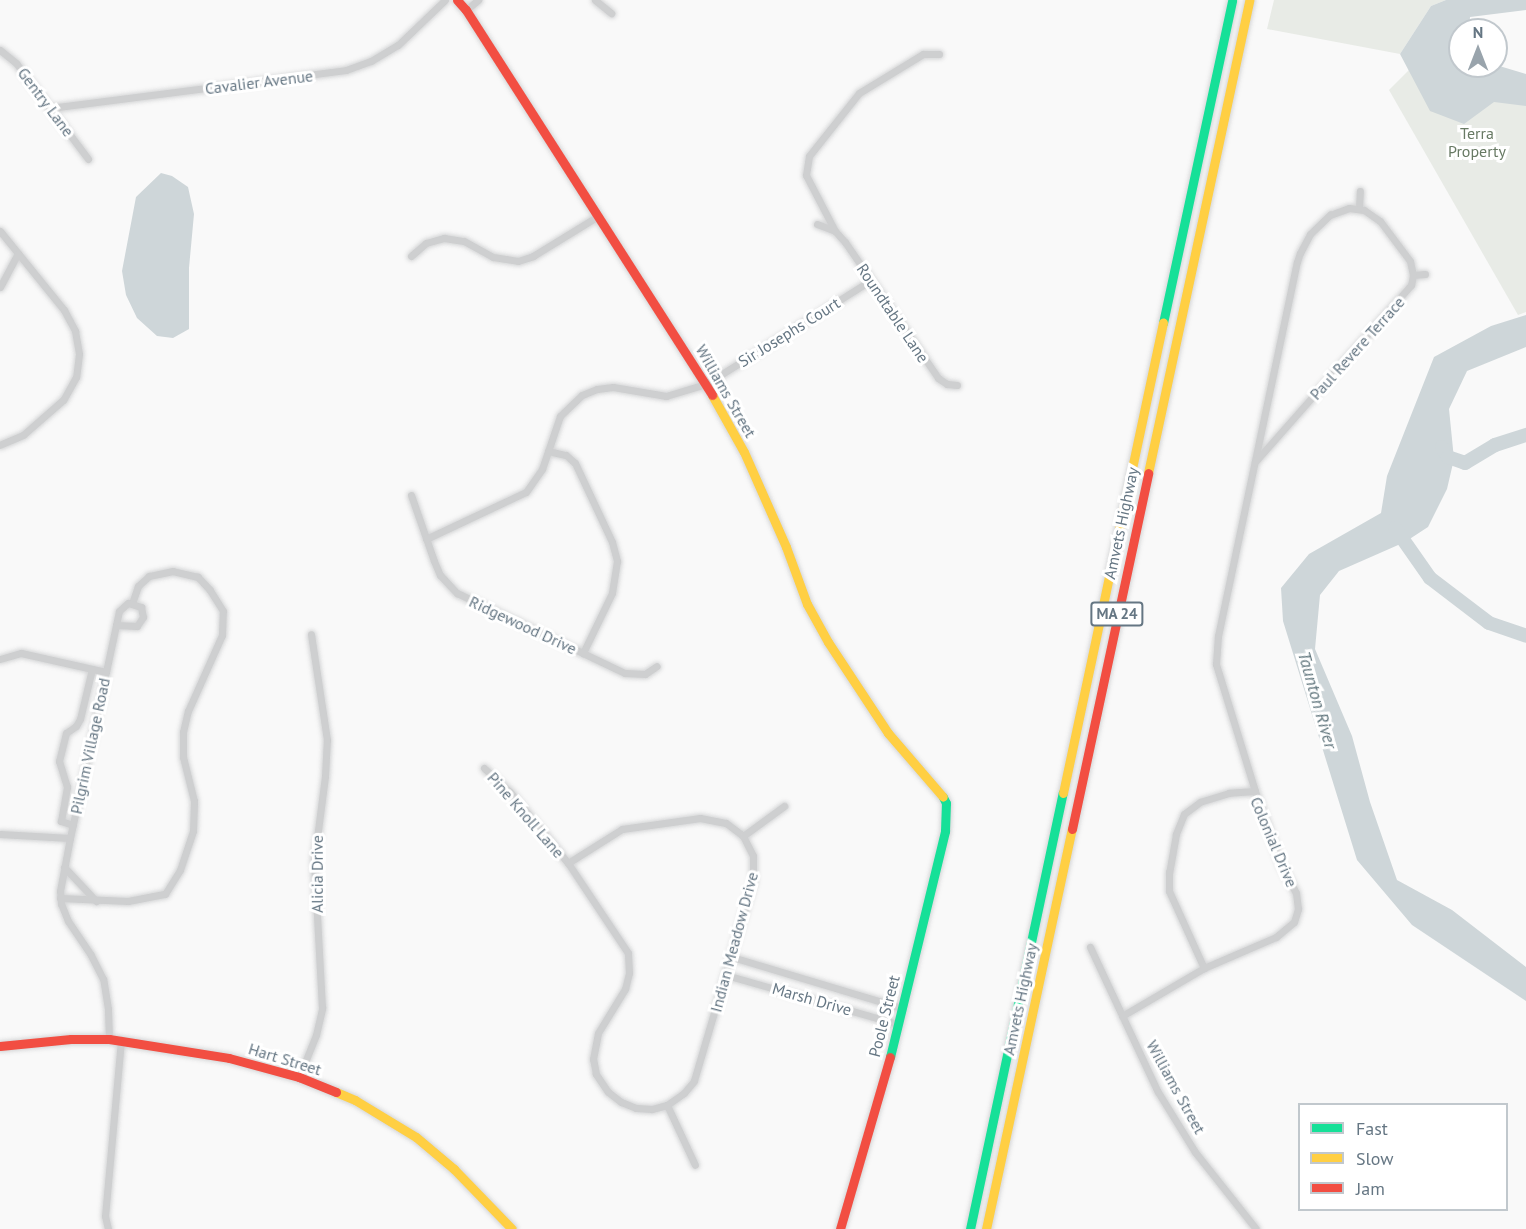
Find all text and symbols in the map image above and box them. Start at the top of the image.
north arrow [1448,18,1508,78]
text: N [1473,22,1483,42]
street label: Gentry Lane [14,63,78,141]
street label: Cavalier Avenue [204,66,314,98]
park label: Terra Property [1448,123,1506,161]
street label: Roundtable Lane [853,260,933,366]
street label: Paul Revere Terrace [1305,292,1409,404]
street label: Sir Josephs Court [735,293,843,371]
street label: Williams Street [692,341,760,441]
street label: Amvets Highway [1100,465,1142,581]
street label: Ridgewood Drive [466,592,580,658]
road number: MA 24 [1090,602,1144,626]
water label: Taunton River [1293,649,1341,751]
street label: Pilgrim Village Road [66,676,114,816]
street label: Pine Knoll Lane [484,768,568,862]
street label: Colonial Drive [1246,794,1302,890]
street label: Alicia Drive [307,835,327,913]
street label: Indian Meadow Drive [706,870,762,1014]
street label: Amvets Highway [999,941,1041,1057]
street label: Poole Street [865,973,903,1059]
street label: Marsh Drive [770,979,854,1019]
street label: Williams Street [1142,1037,1210,1137]
street label: Hart Street [246,1039,324,1079]
legend [1298,1103,1508,1211]
text: Fast [1356,1117,1388,1140]
text: Slow [1356,1147,1394,1170]
text: Jam [1356,1177,1385,1200]

